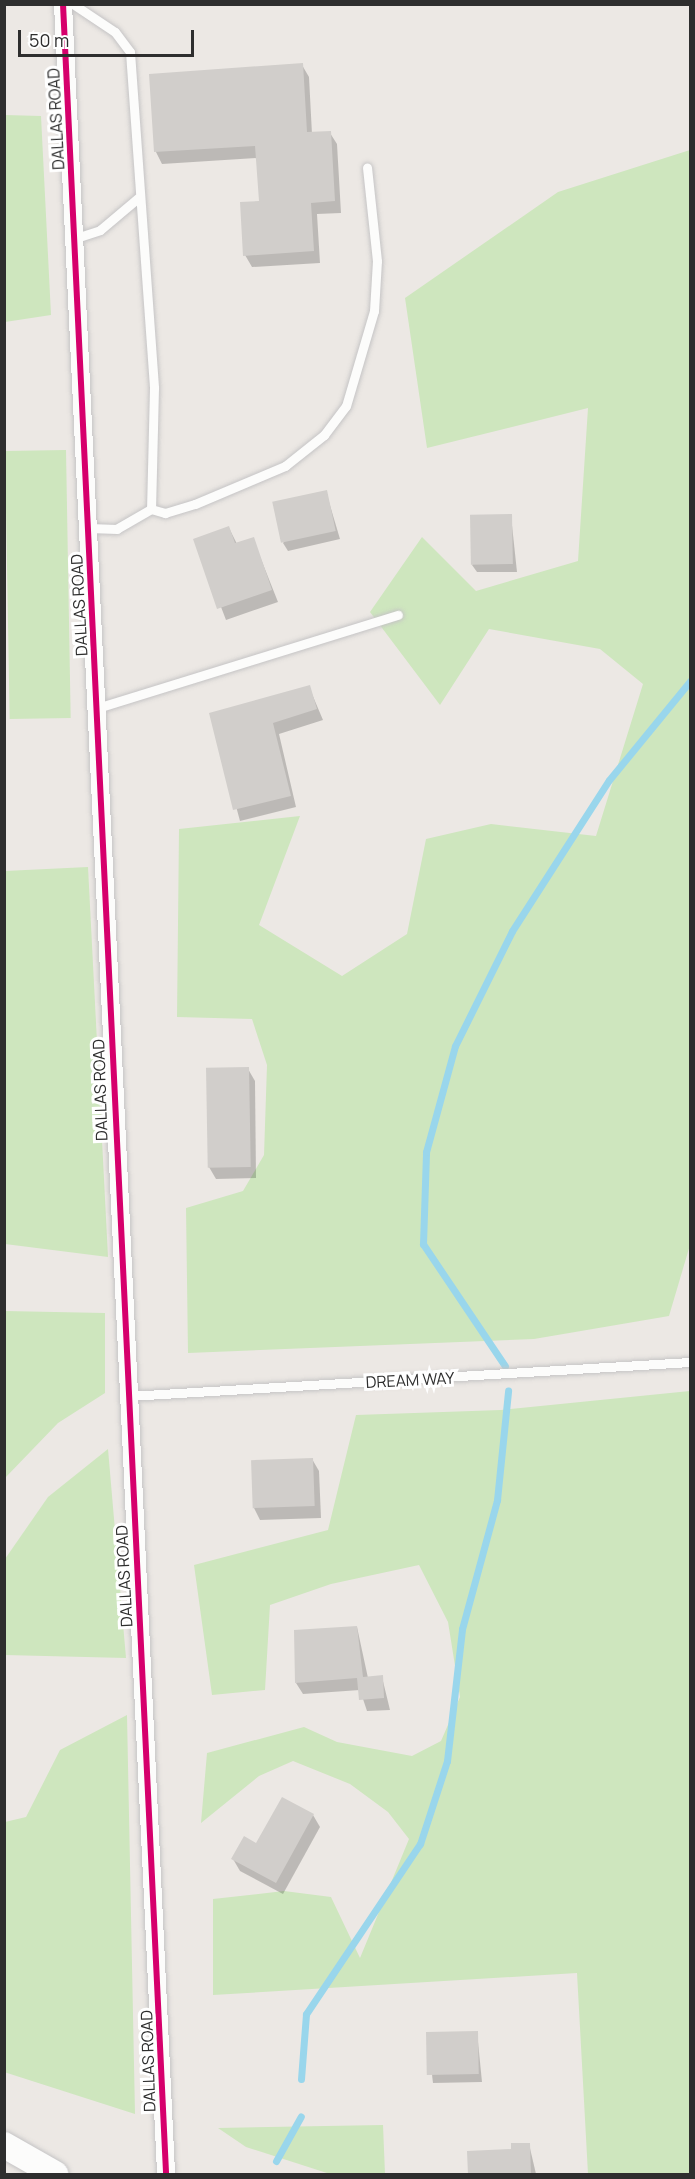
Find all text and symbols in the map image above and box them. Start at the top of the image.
scale bar [21,18,196,56]
text: 50 m [29,28,69,52]
street label: DALLAS ROAD [44,68,68,170]
street label: DALLAS ROAD [67,554,91,656]
street label: DALLAS ROAD [89,1039,111,1141]
street label: DREAM WAY [365,1368,455,1392]
street label: DALLAS ROAD [112,1525,136,1627]
street label: DALLAS ROAD [137,2010,159,2112]

